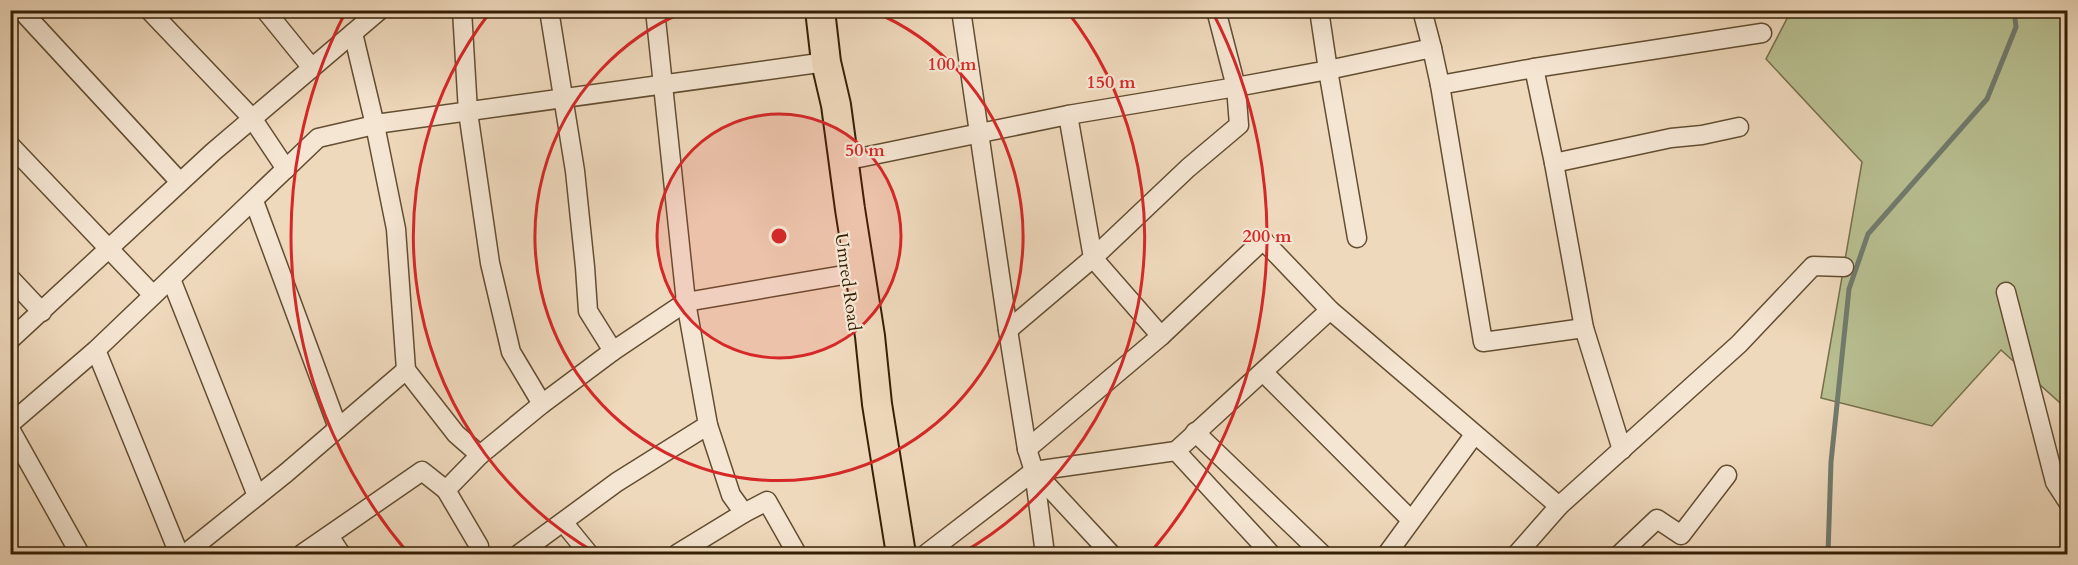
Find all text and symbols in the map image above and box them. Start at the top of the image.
text: 100 m [927,52,977,77]
text: 150 m [1086,70,1136,95]
text: 50 m [845,138,885,163]
text: 200 m [1242,224,1292,249]
centre of rings [769,226,789,246]
street label: Umred Road [828,231,867,333]

